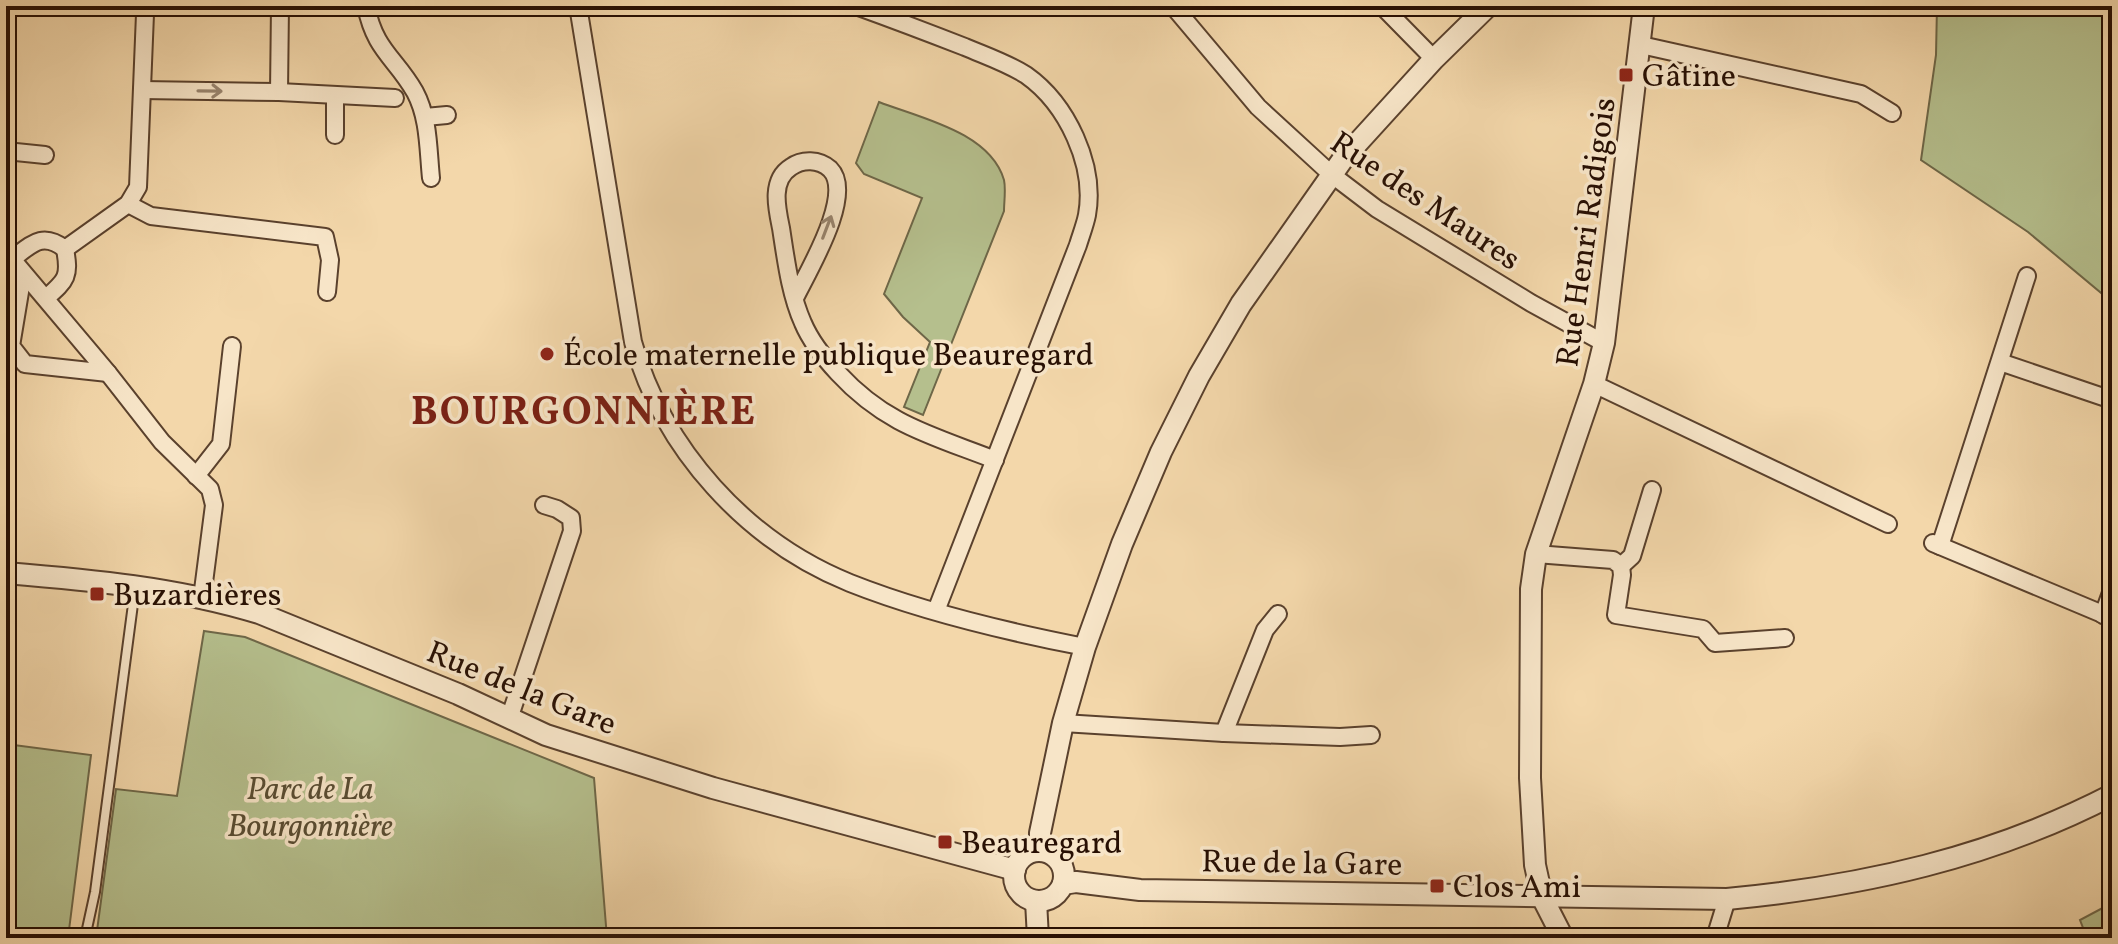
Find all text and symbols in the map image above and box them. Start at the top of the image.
place label: Gâtine [1642,56,1736,100]
marker: Gâtine [1617,66,1635,84]
one-way arrow [196,83,223,98]
street label: Rue Henri Radigois [1547,95,1629,370]
street label: Rue des Maures [1320,122,1528,282]
one-way arrow [821,215,836,240]
place label: École maternelle publique Beauregard [563,335,1094,379]
marker: École maternelle publique Beauregard [538,345,556,363]
district label: BOURGONNIÈRE [411,386,757,442]
place label: Buzardières [113,575,281,619]
marker: Buzardières [88,585,106,603]
street label: Rue de la Gare [419,632,622,748]
park label: Parc de La Bourgonnière [227,769,393,850]
place label: Beauregard [961,823,1122,867]
marker: Beauregard [936,833,954,851]
street label: Rue de la Gare [1201,841,1403,889]
place label: Clos Ami [1453,867,1581,911]
marker: Clos Ami [1428,877,1446,895]

